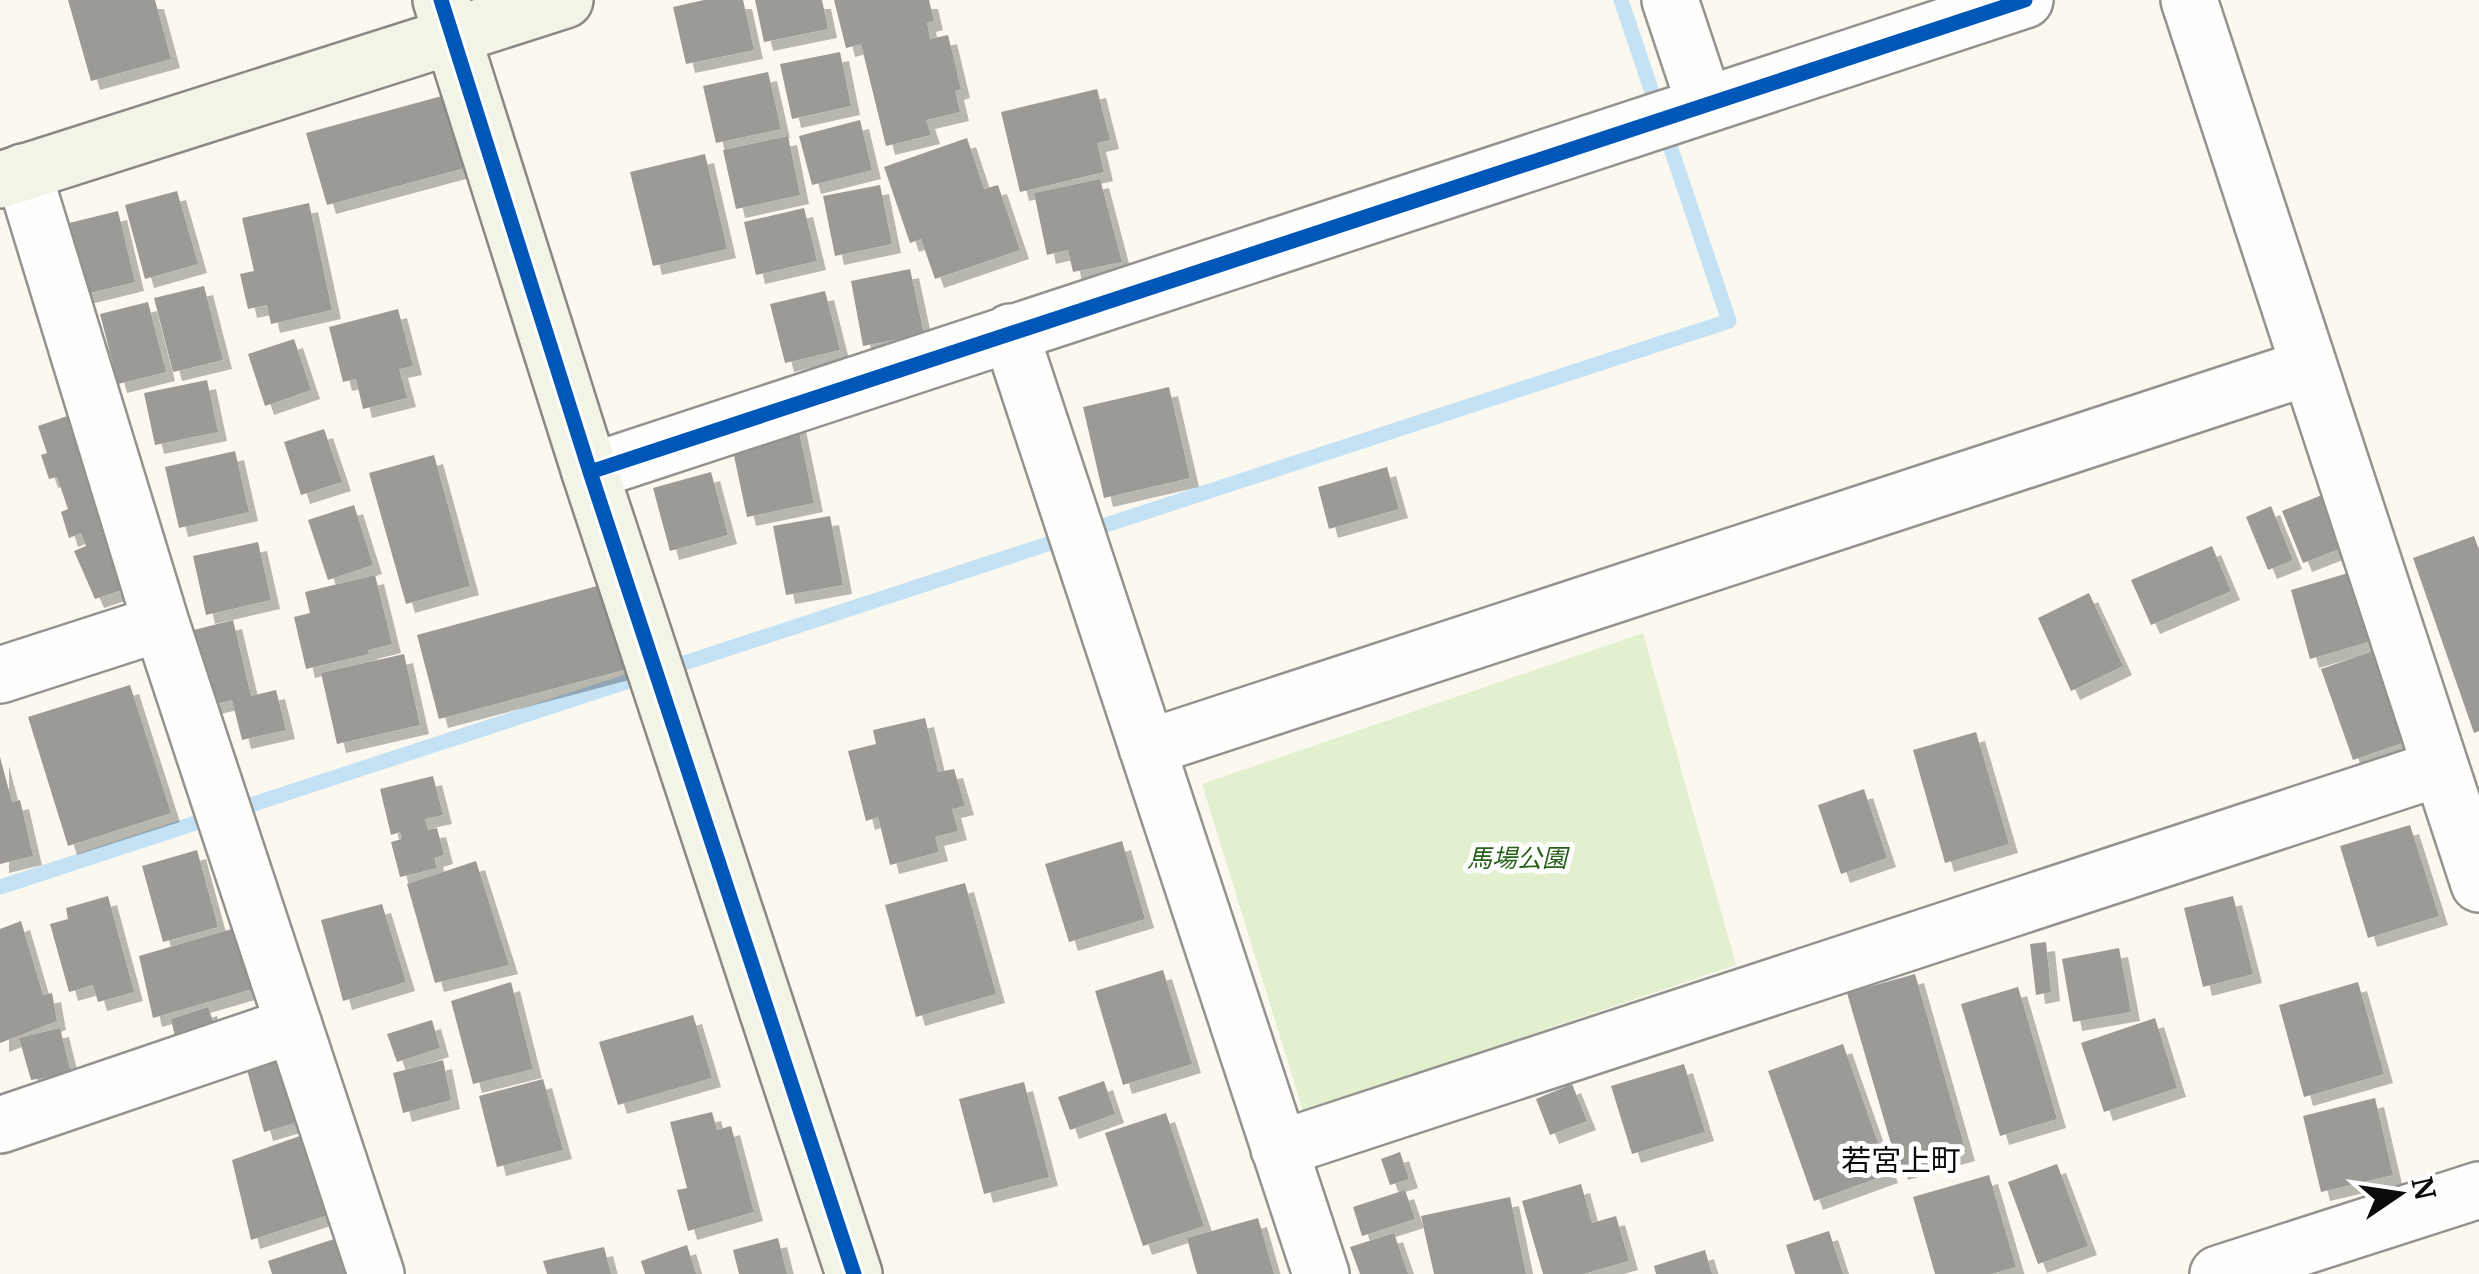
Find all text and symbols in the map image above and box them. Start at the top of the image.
park label: 馬場公園 [1467,842,1570,874]
district label: 若宮上町 [1841,1141,1961,1179]
north arrow [2349,1144,2449,1244]
text: N [2403,1174,2443,1203]

